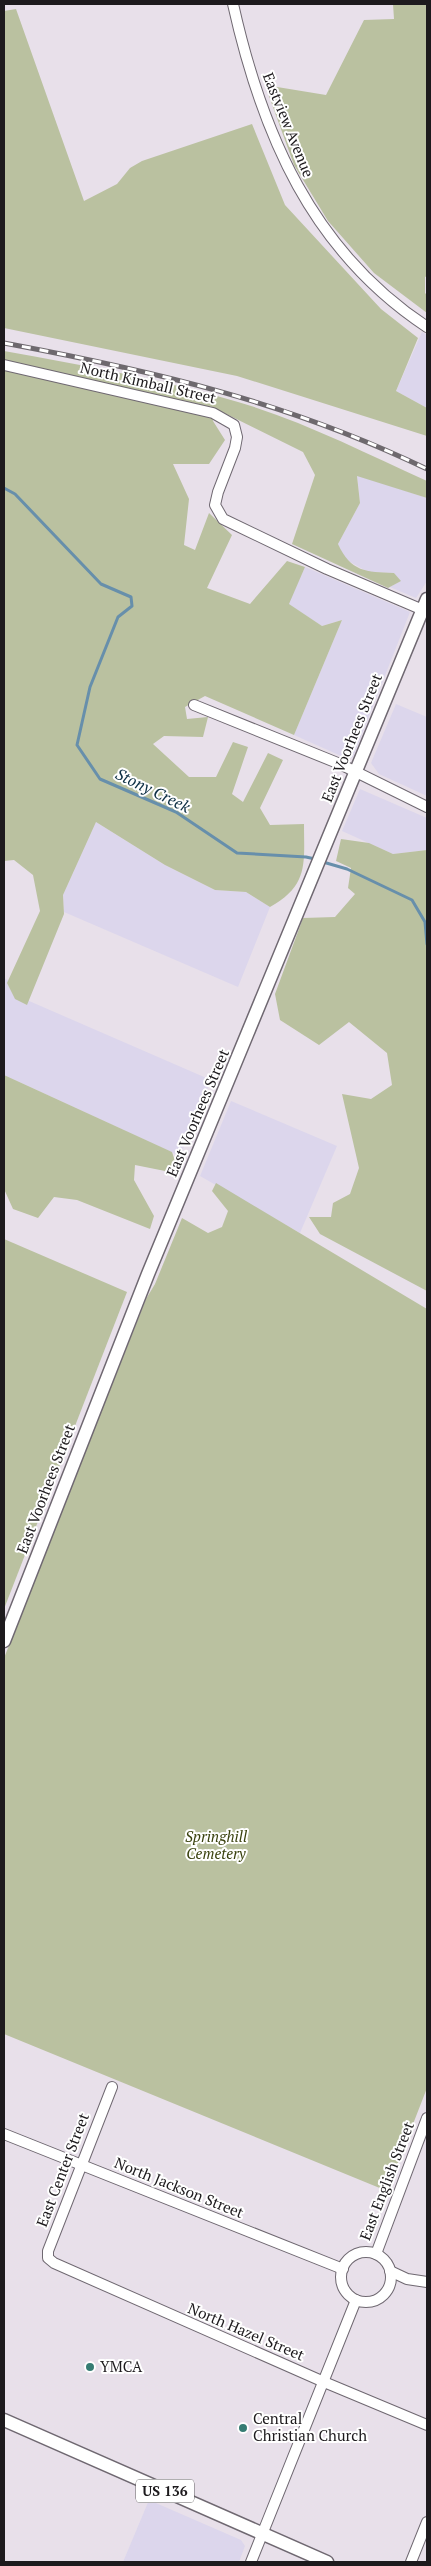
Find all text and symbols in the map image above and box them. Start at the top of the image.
street label: Eastview Avenue [259,69,319,180]
street label: North Kimball Street [78,357,218,407]
street label: East Voorhees Street [316,670,386,805]
water label: Stony Creek [112,762,194,818]
street label: East Voorhees Street [161,1045,233,1180]
street label: East Voorhees Street [11,1421,79,1556]
park label: Springhill Cemetery [185,1826,248,1863]
street label: East Center Street [31,2110,93,2229]
street label: East English Street [354,2118,418,2243]
street label: North Jackson Street [112,2152,247,2222]
street label: North Hazel Street [185,2298,308,2365]
place label: YMCA [100,2356,143,2376]
marker: YMCA [84,2361,96,2373]
place label: Central Christian Church [253,2408,367,2445]
marker: Central Christian Church [237,2422,249,2434]
road number: US 136 [136,2480,194,2502]

